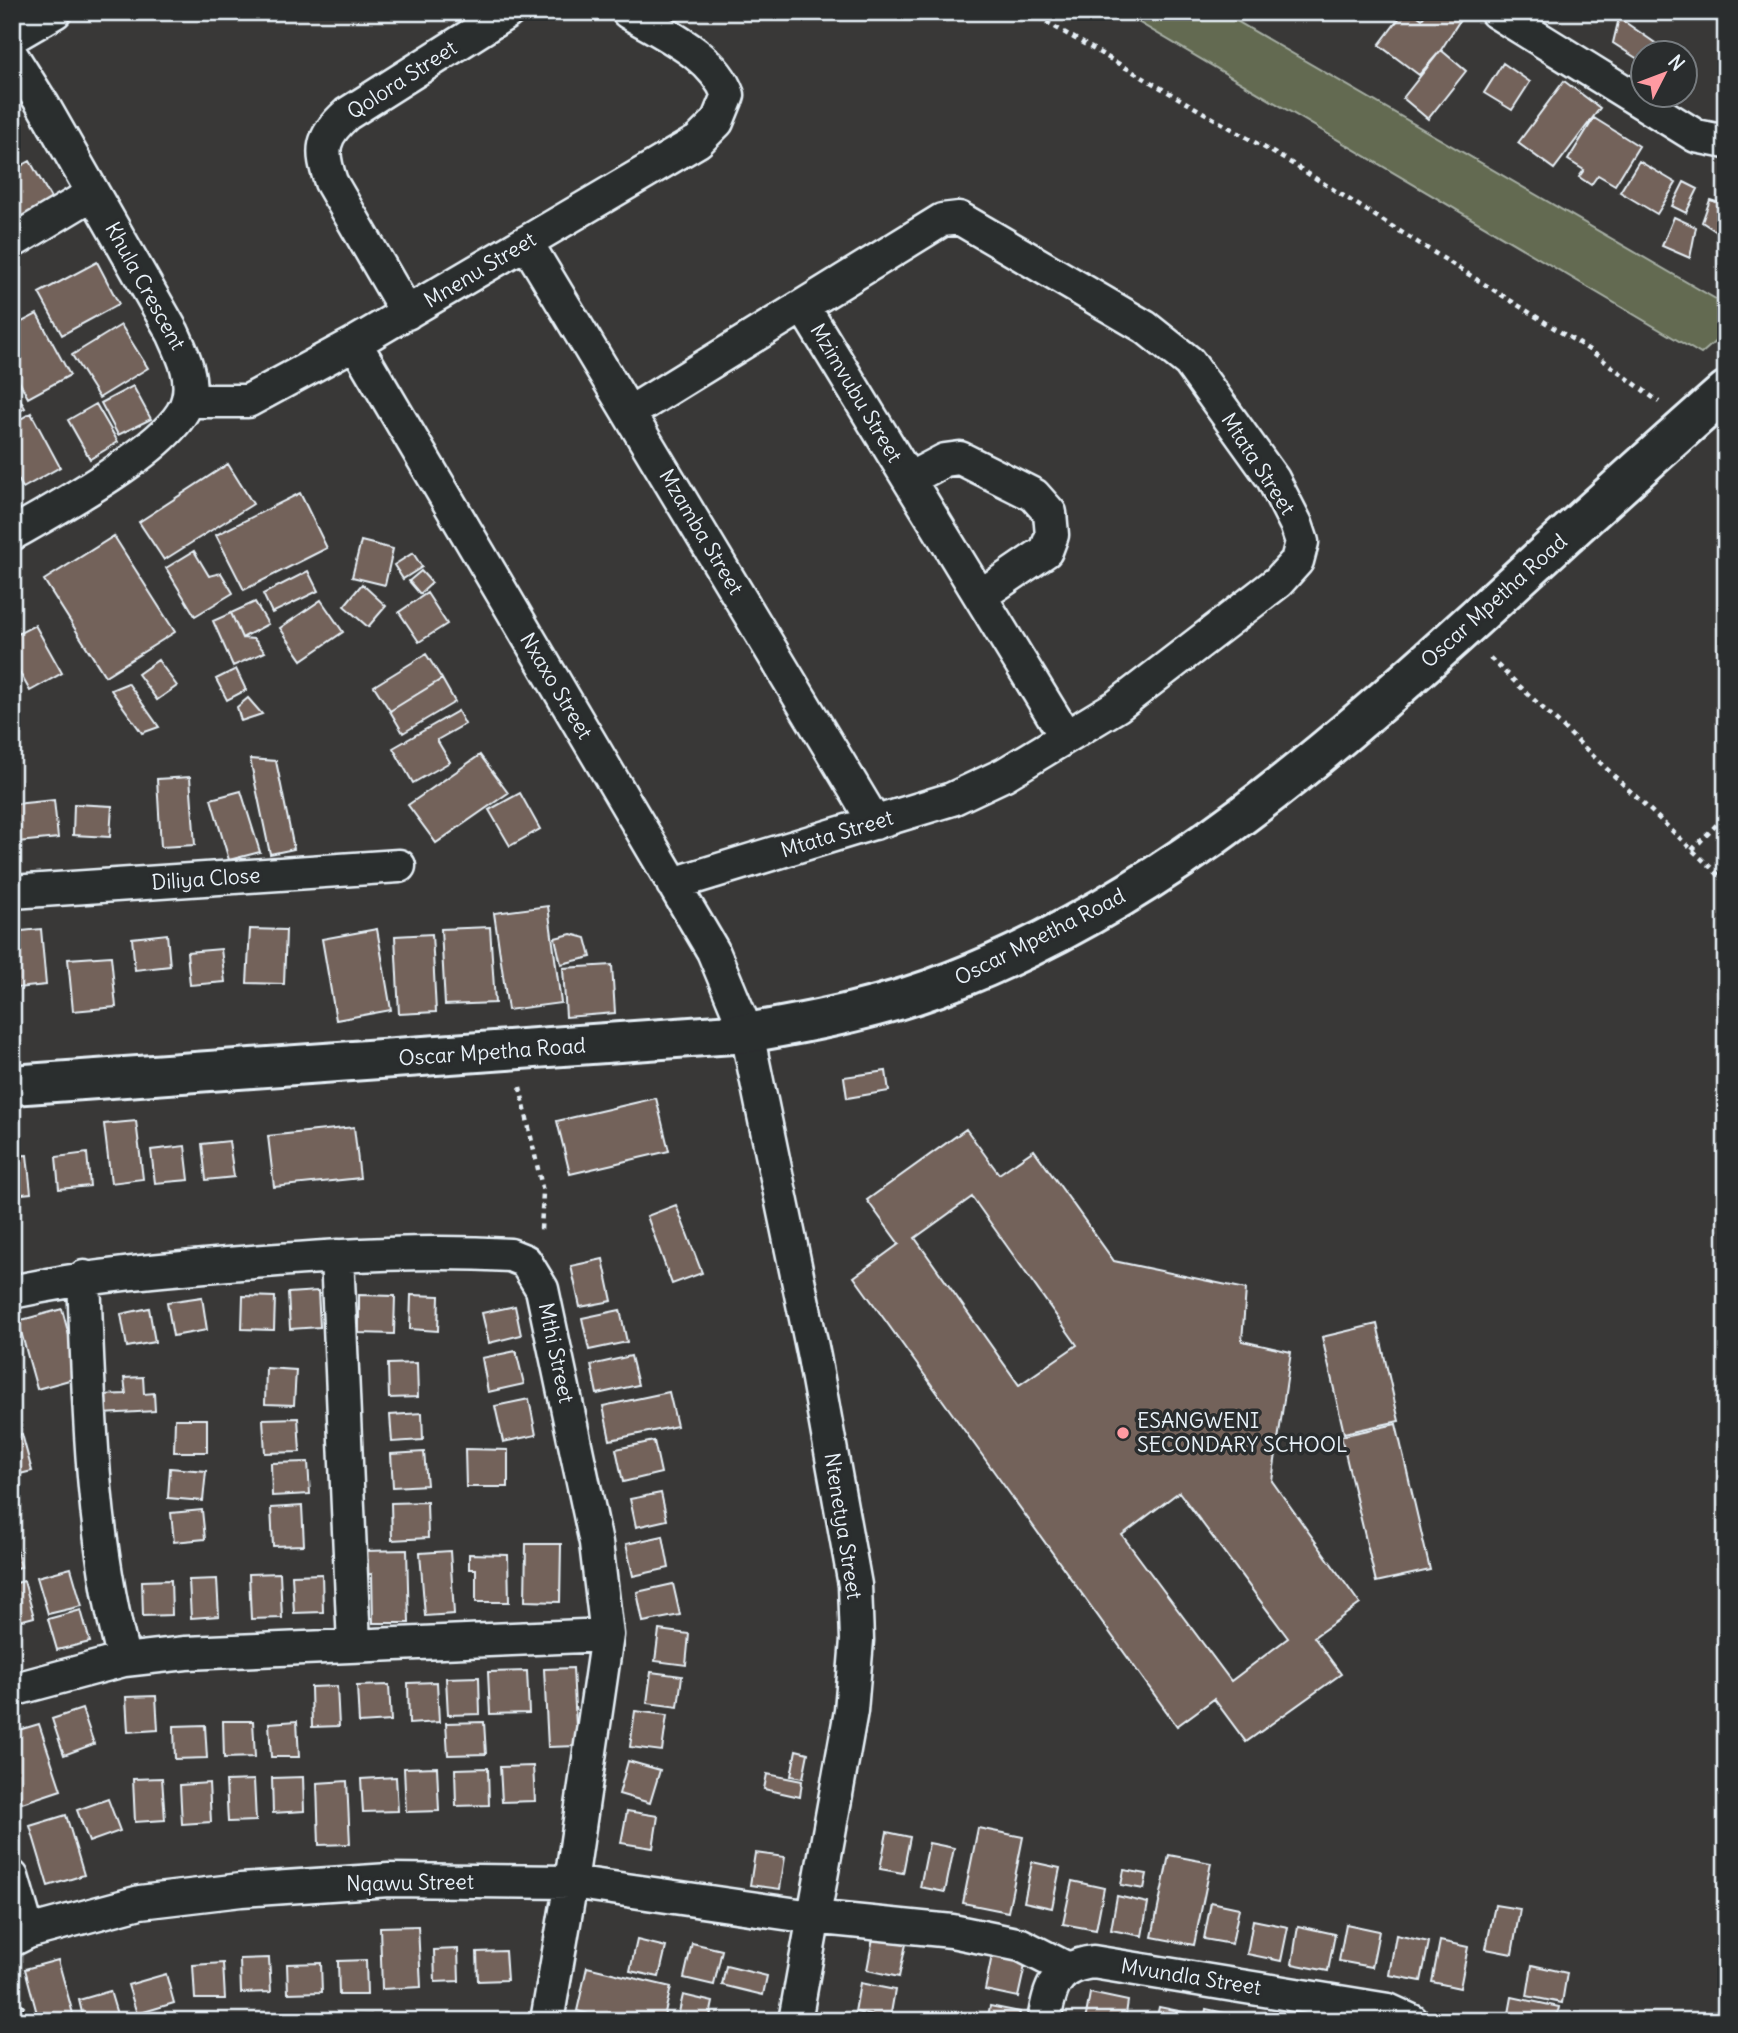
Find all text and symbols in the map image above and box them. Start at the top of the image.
street label: Qolora Street [342,34,462,125]
north arrow [1630,38,1700,108]
text: N [1663,50,1690,76]
street label: Khula Crescent [99,217,192,354]
street label: Mnenu Street [419,226,541,314]
street label: Mzimvubu Street [804,318,909,467]
street label: Mtata Street [1215,408,1301,520]
street label: Mzamba Street [653,464,750,600]
street label: Oscar Mpetha Road [1415,528,1572,673]
street label: Nxaxo Street [514,628,599,744]
street label: Mtata Street [777,804,896,863]
street label: Diliya Close [151,861,261,896]
street label: Oscar Mpetha Road [950,882,1130,991]
street label: Oscar Mpetha Road [397,1031,587,1072]
street label: Mthi Street [533,1300,580,1406]
place label: ESANGWENI SECONDARY SCHOOL [1137,1407,1347,1458]
marker: ESANGWENI SECONDARY SCHOOL [1115,1425,1131,1441]
street label: Ntenetya Street [819,1451,868,1601]
street label: Nqawu Street [346,1868,474,1897]
street label: Mvundla Street [1119,1952,1263,2001]

